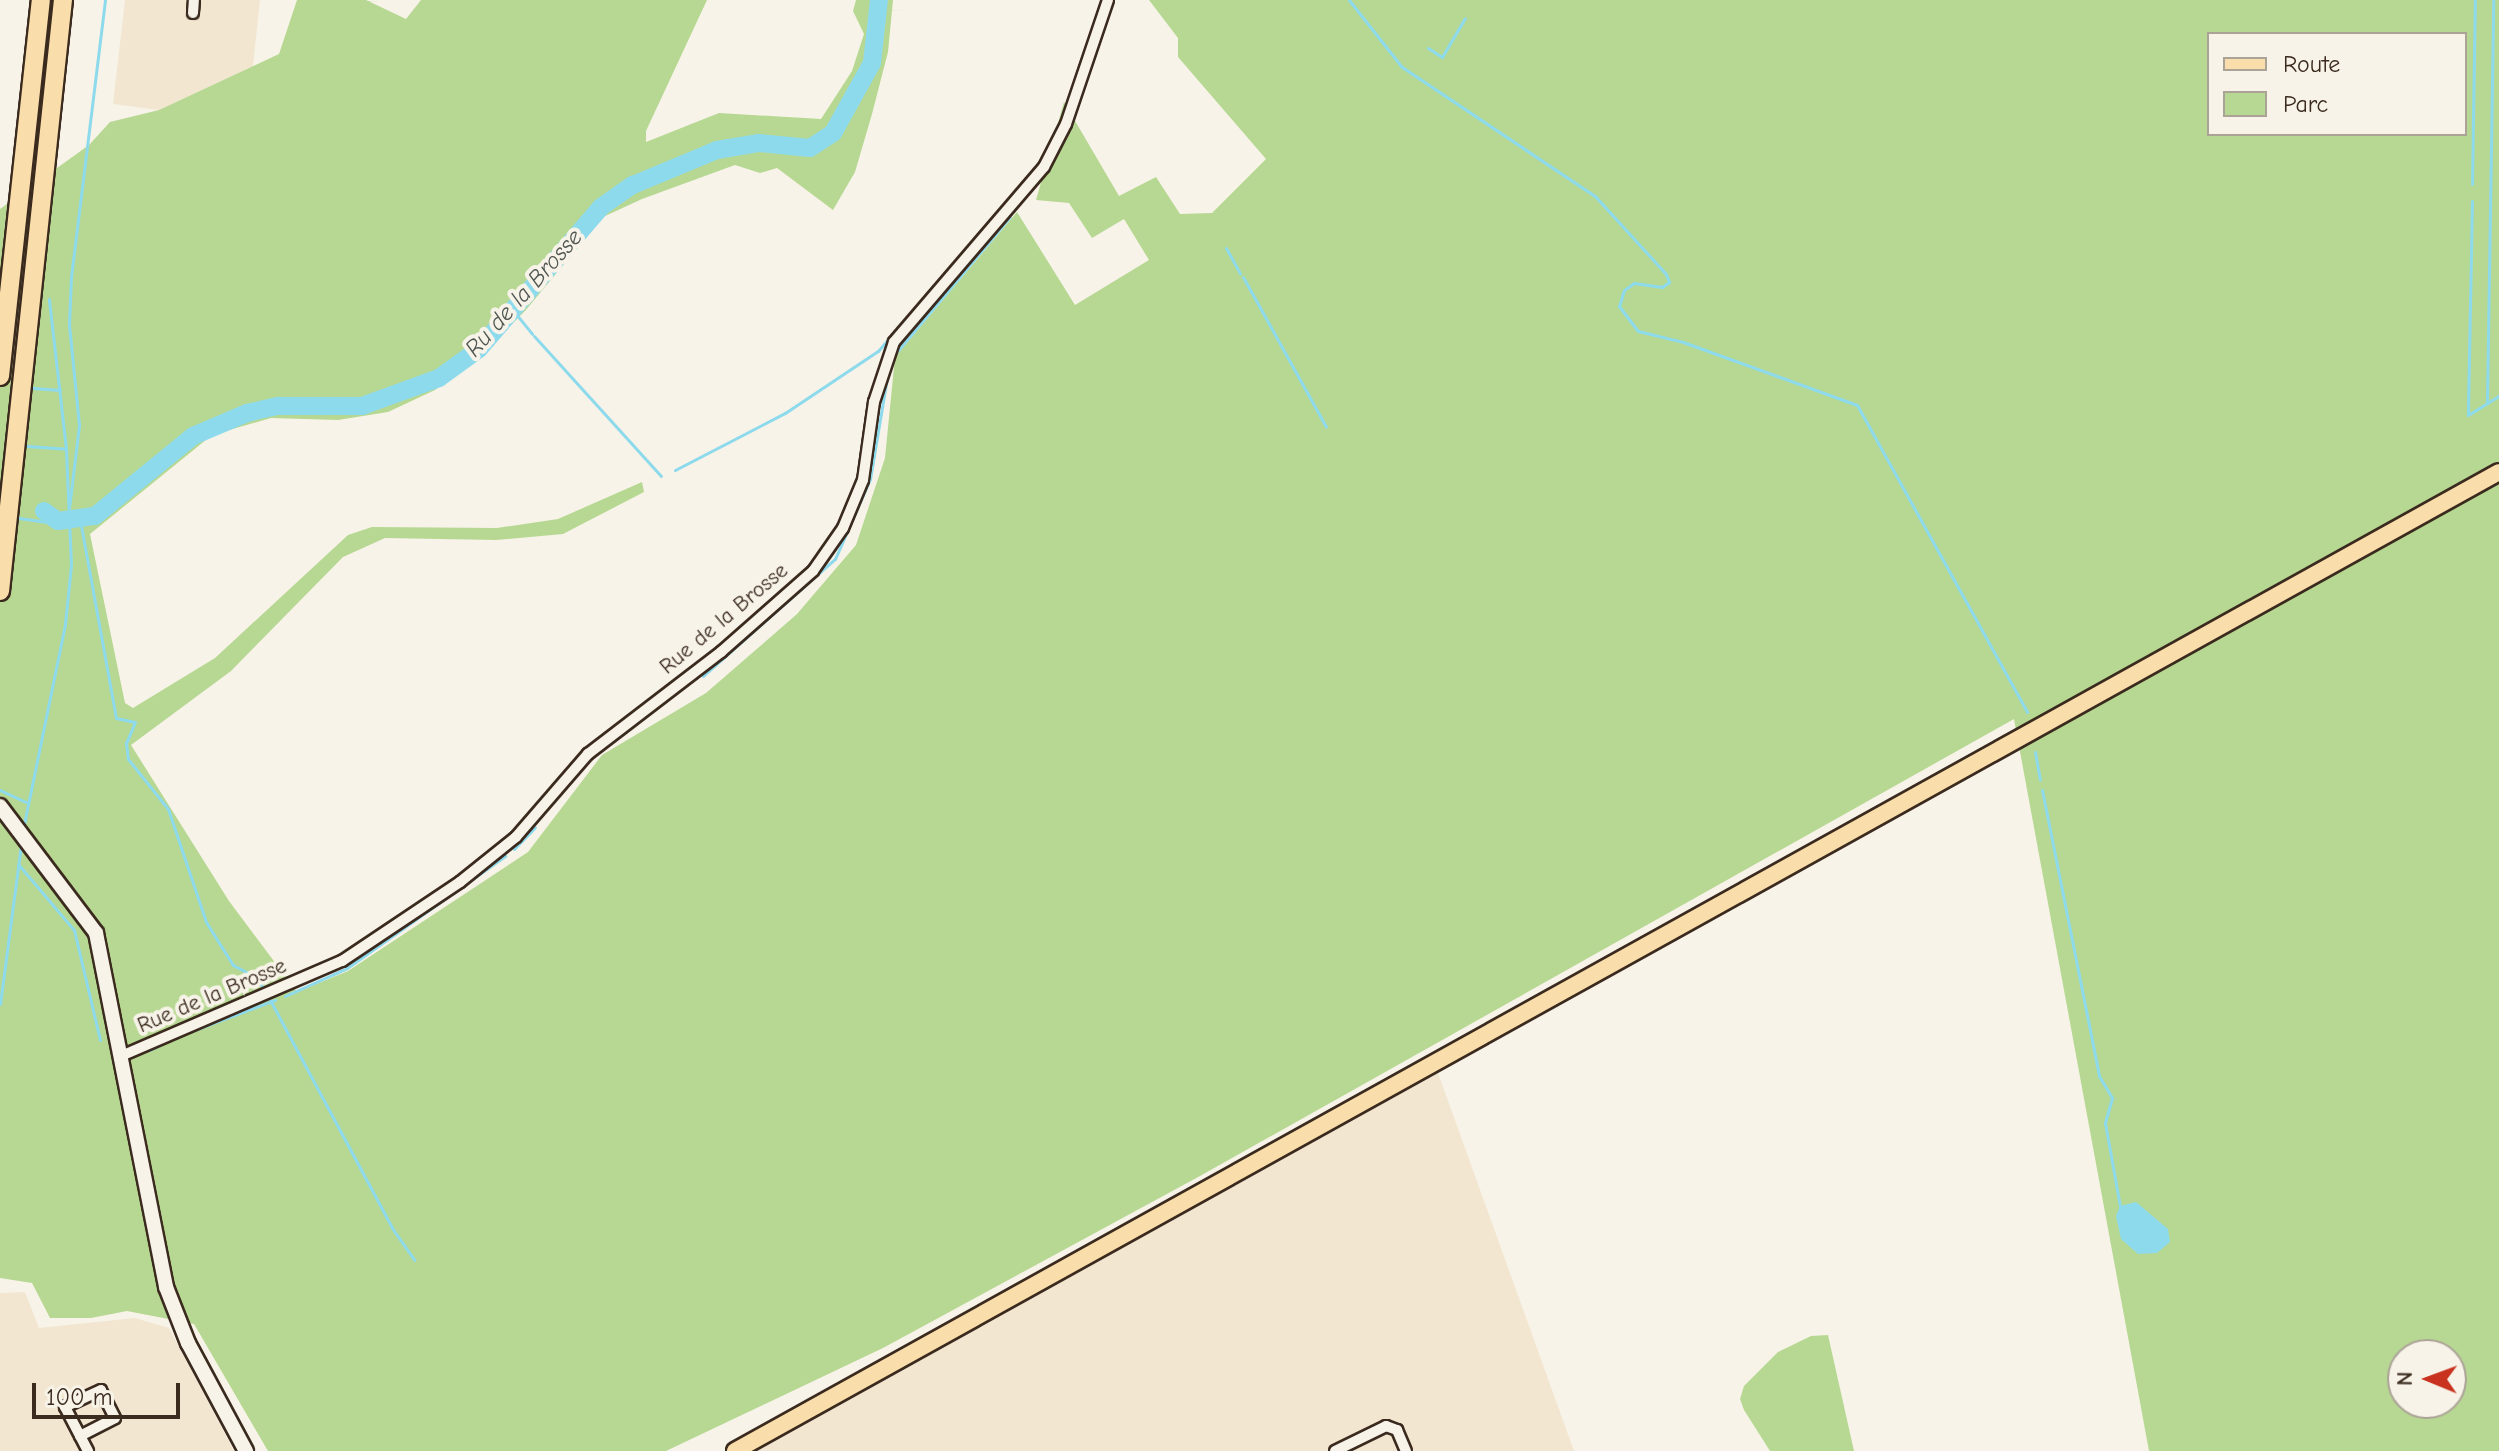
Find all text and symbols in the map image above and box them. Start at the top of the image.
legend [2207,32,2467,136]
text: Route [2283,50,2340,78]
text: Parc [2283,90,2328,118]
water label: Ru de la Brosse [459,223,589,363]
street label: Rue de la Brosse [655,558,793,680]
street label: Rue de la Brosse [134,953,290,1039]
north arrow [2387,1339,2467,1419]
scale bar [36,1367,184,1417]
text: N [2392,1371,2418,1386]
text: 100 m [46,1383,113,1411]

